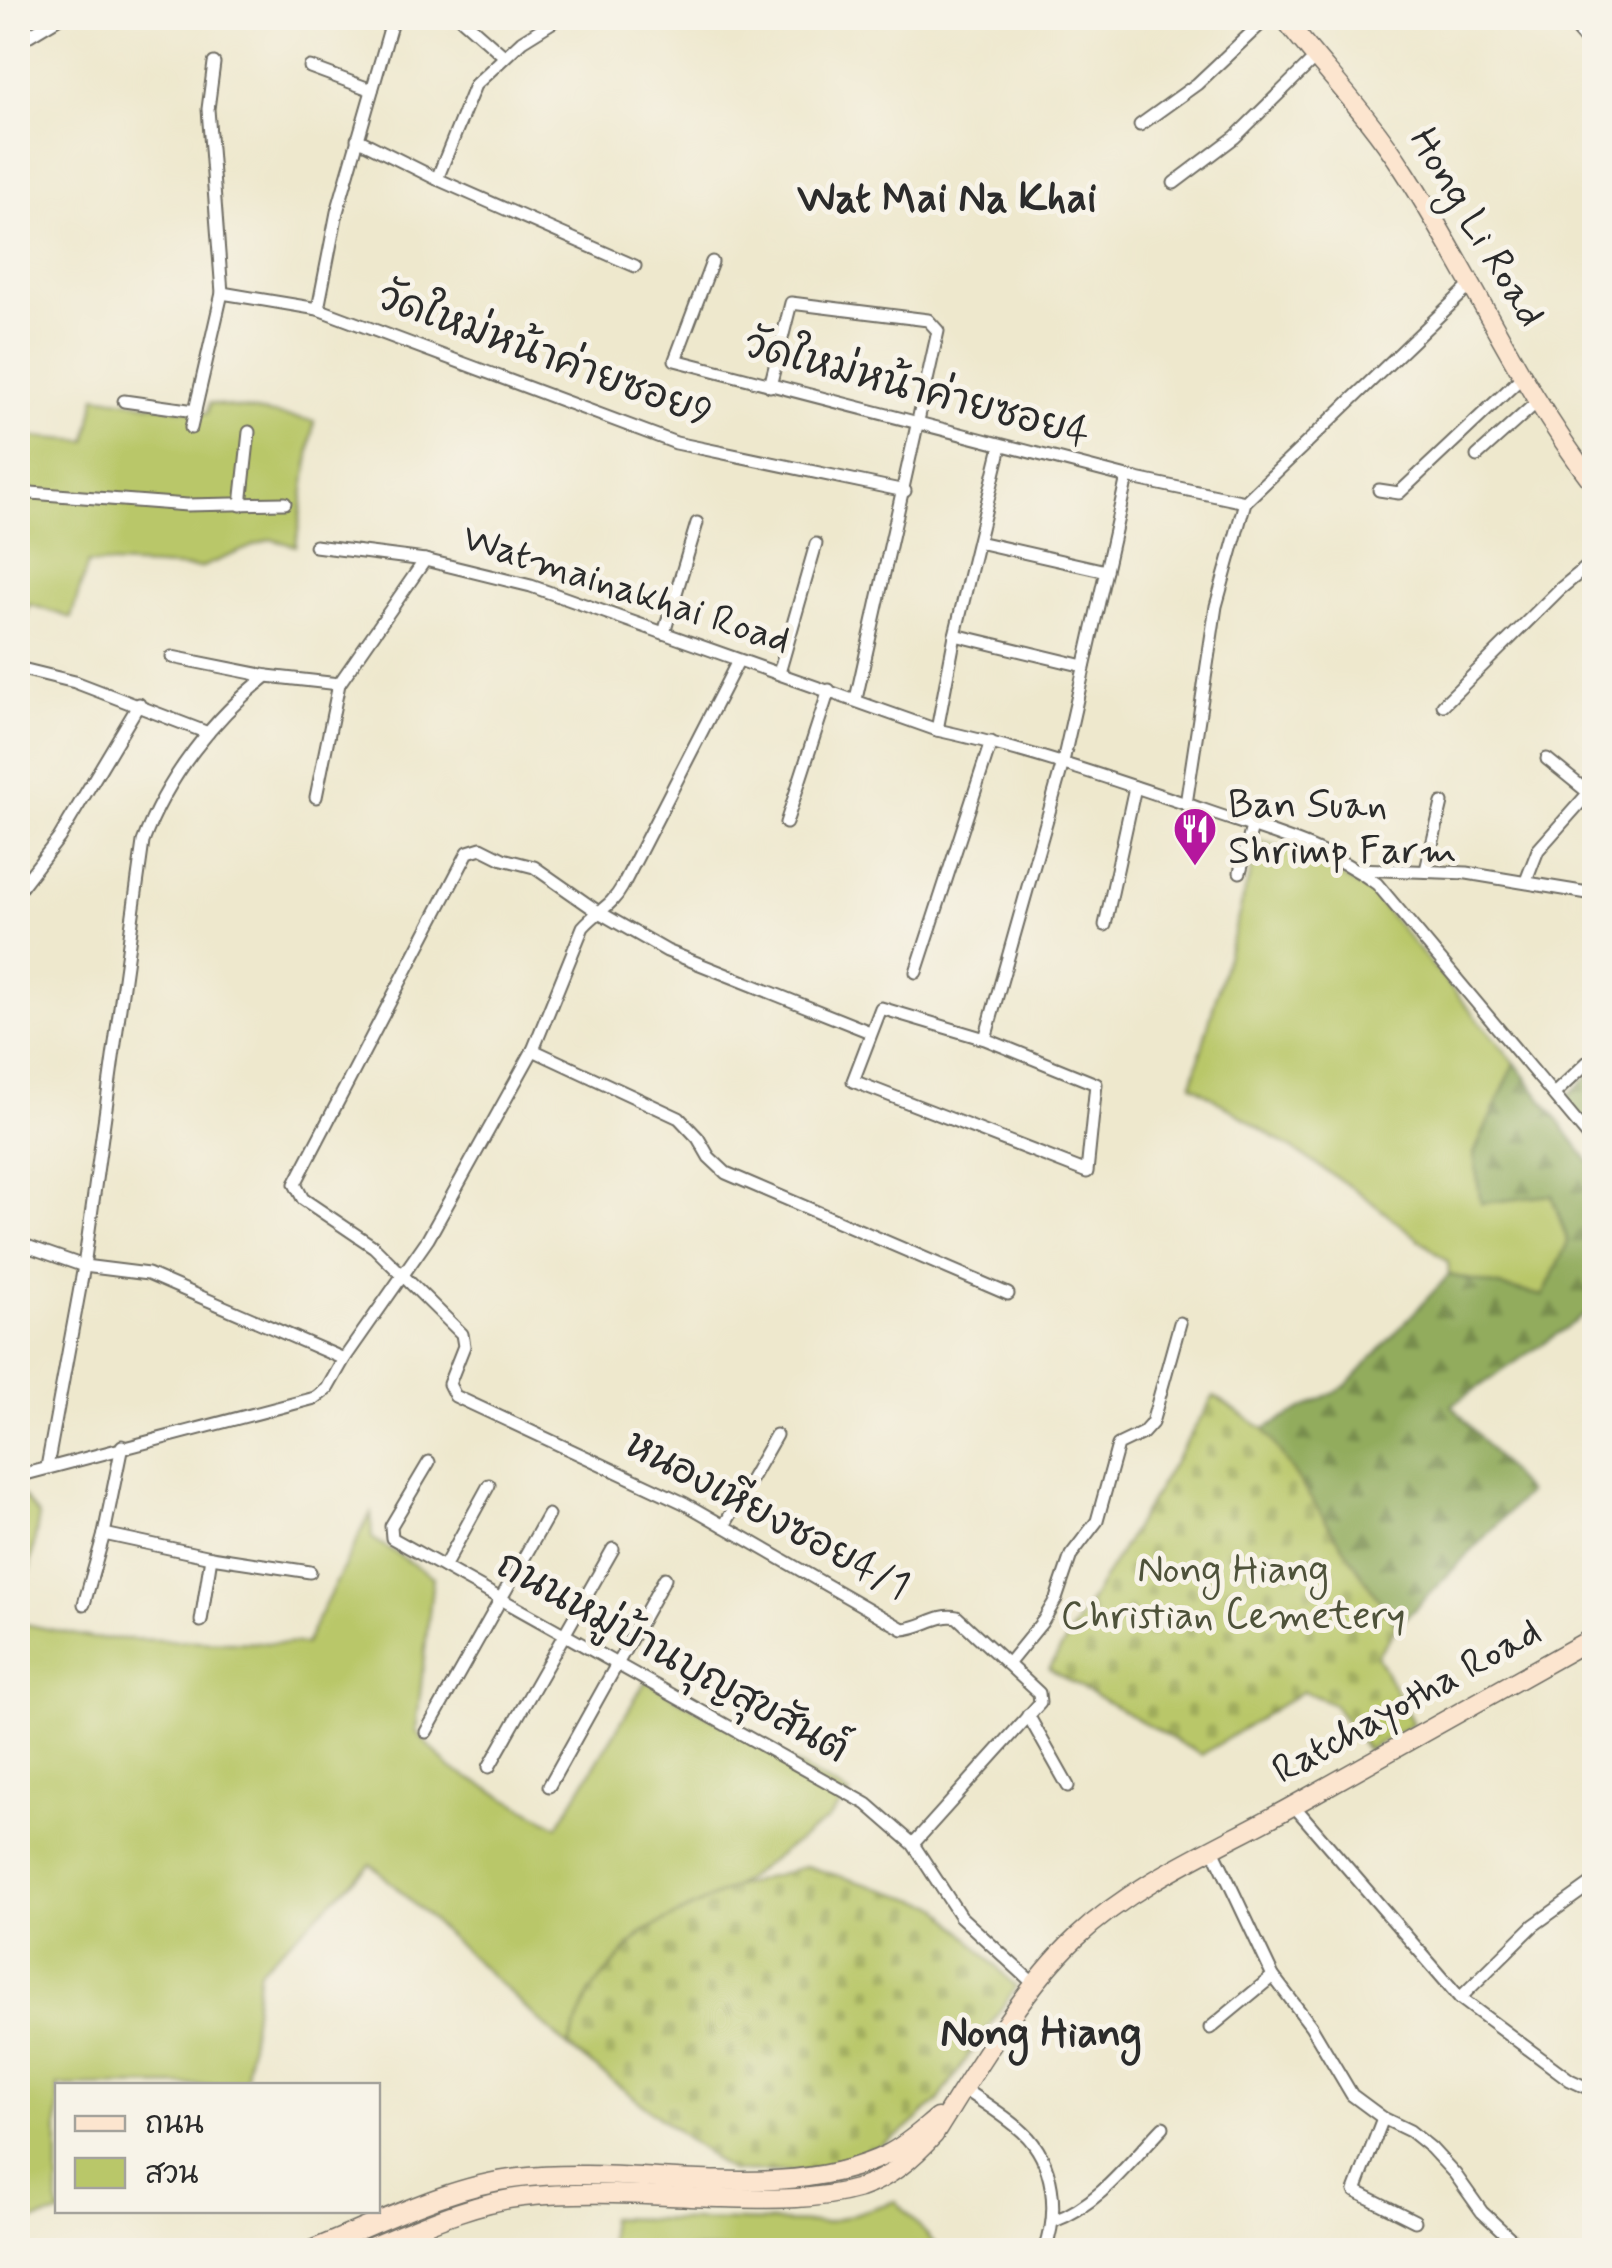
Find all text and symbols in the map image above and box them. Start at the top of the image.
street label: Hong Li Road [1393,119,1556,339]
district label: Wat Mai Na Khai [797,172,1097,227]
street label: วัดใหม่หน้าค่ายซอย9 [371,268,720,441]
street label: วัดใหม่หน้าค่ายซอย4 [739,315,1096,461]
street label: Watmainakhai Road [455,512,797,668]
place label: Ban Suan Shrimp Farm [1228,780,1457,878]
restaurant icon: Ban Suan Shrimp Farm [1172,806,1218,867]
street label: หนองเหียงซอย4/1 [616,1417,919,1613]
street label: ถนนหมู่บ้านบุญสุขสันต์ [486,1537,859,1777]
park label: Nong Hiang Christian Cemetery [1060,1545,1406,1643]
street label: Ratchayotha Road [1263,1607,1551,1797]
district label: Nong Hiang [940,2007,1142,2066]
legend [55,2083,380,2213]
text: ถนน [145,2105,204,2144]
text: สวน [145,2155,199,2194]

